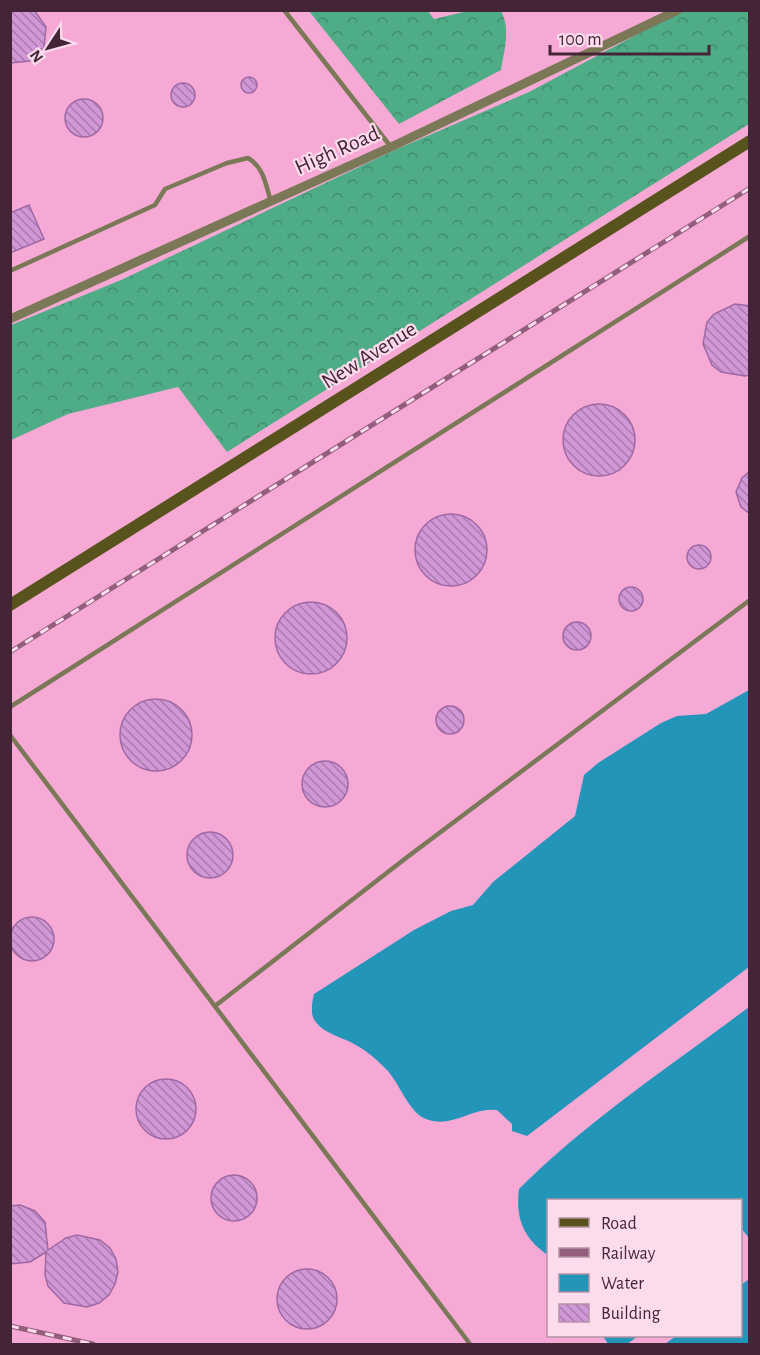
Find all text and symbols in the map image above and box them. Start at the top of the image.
north arrow [18,18,78,78]
scale bar [550,18,709,56]
text: 100 m [559,31,602,49]
text: N [27,47,46,65]
street label: High Road [291,122,383,178]
street label: New Avenue [318,317,420,393]
legend [547,1199,742,1337]
text: Road [601,1215,637,1233]
text: Railway [601,1245,656,1263]
text: Water [601,1275,644,1293]
text: Building [601,1305,661,1323]

